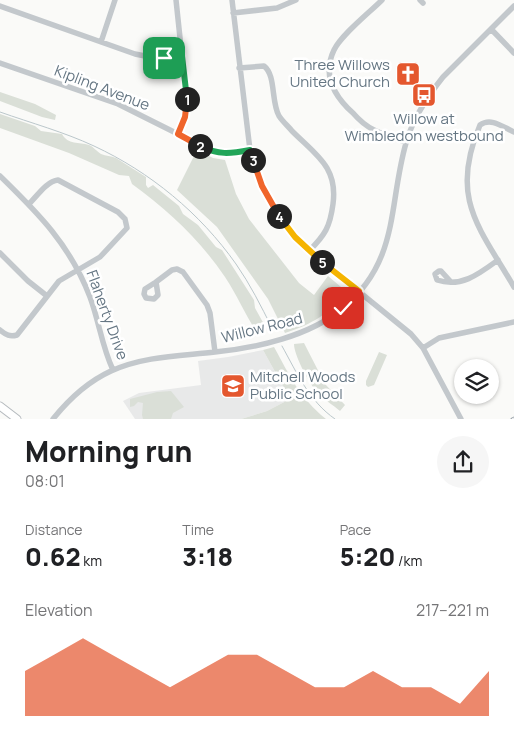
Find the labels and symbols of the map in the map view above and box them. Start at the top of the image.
pin [143,37,185,79]
place label: Three Willows United Church [290,54,390,92]
street label: Kipling Avenue [52,60,153,115]
church icon: Three Willows United Church [395,61,421,87]
bus stop icon: Willow at Wimbledon westbound [411,82,437,108]
pin: 1 [174,86,200,112]
place label: Willow at Wimbledon westbound [344,108,504,146]
pin: 2 [188,134,212,158]
pin: 3 [240,148,266,172]
pin: 4 [266,204,292,228]
pin: 5 [310,250,334,274]
street label: Flaherty Drive [81,267,134,363]
pin [322,287,364,329]
street label: Willow Road [219,307,305,348]
place label: Mitchell Woods Public School [250,366,356,404]
school or university icon: Mitchell Woods Public School [220,373,246,399]

